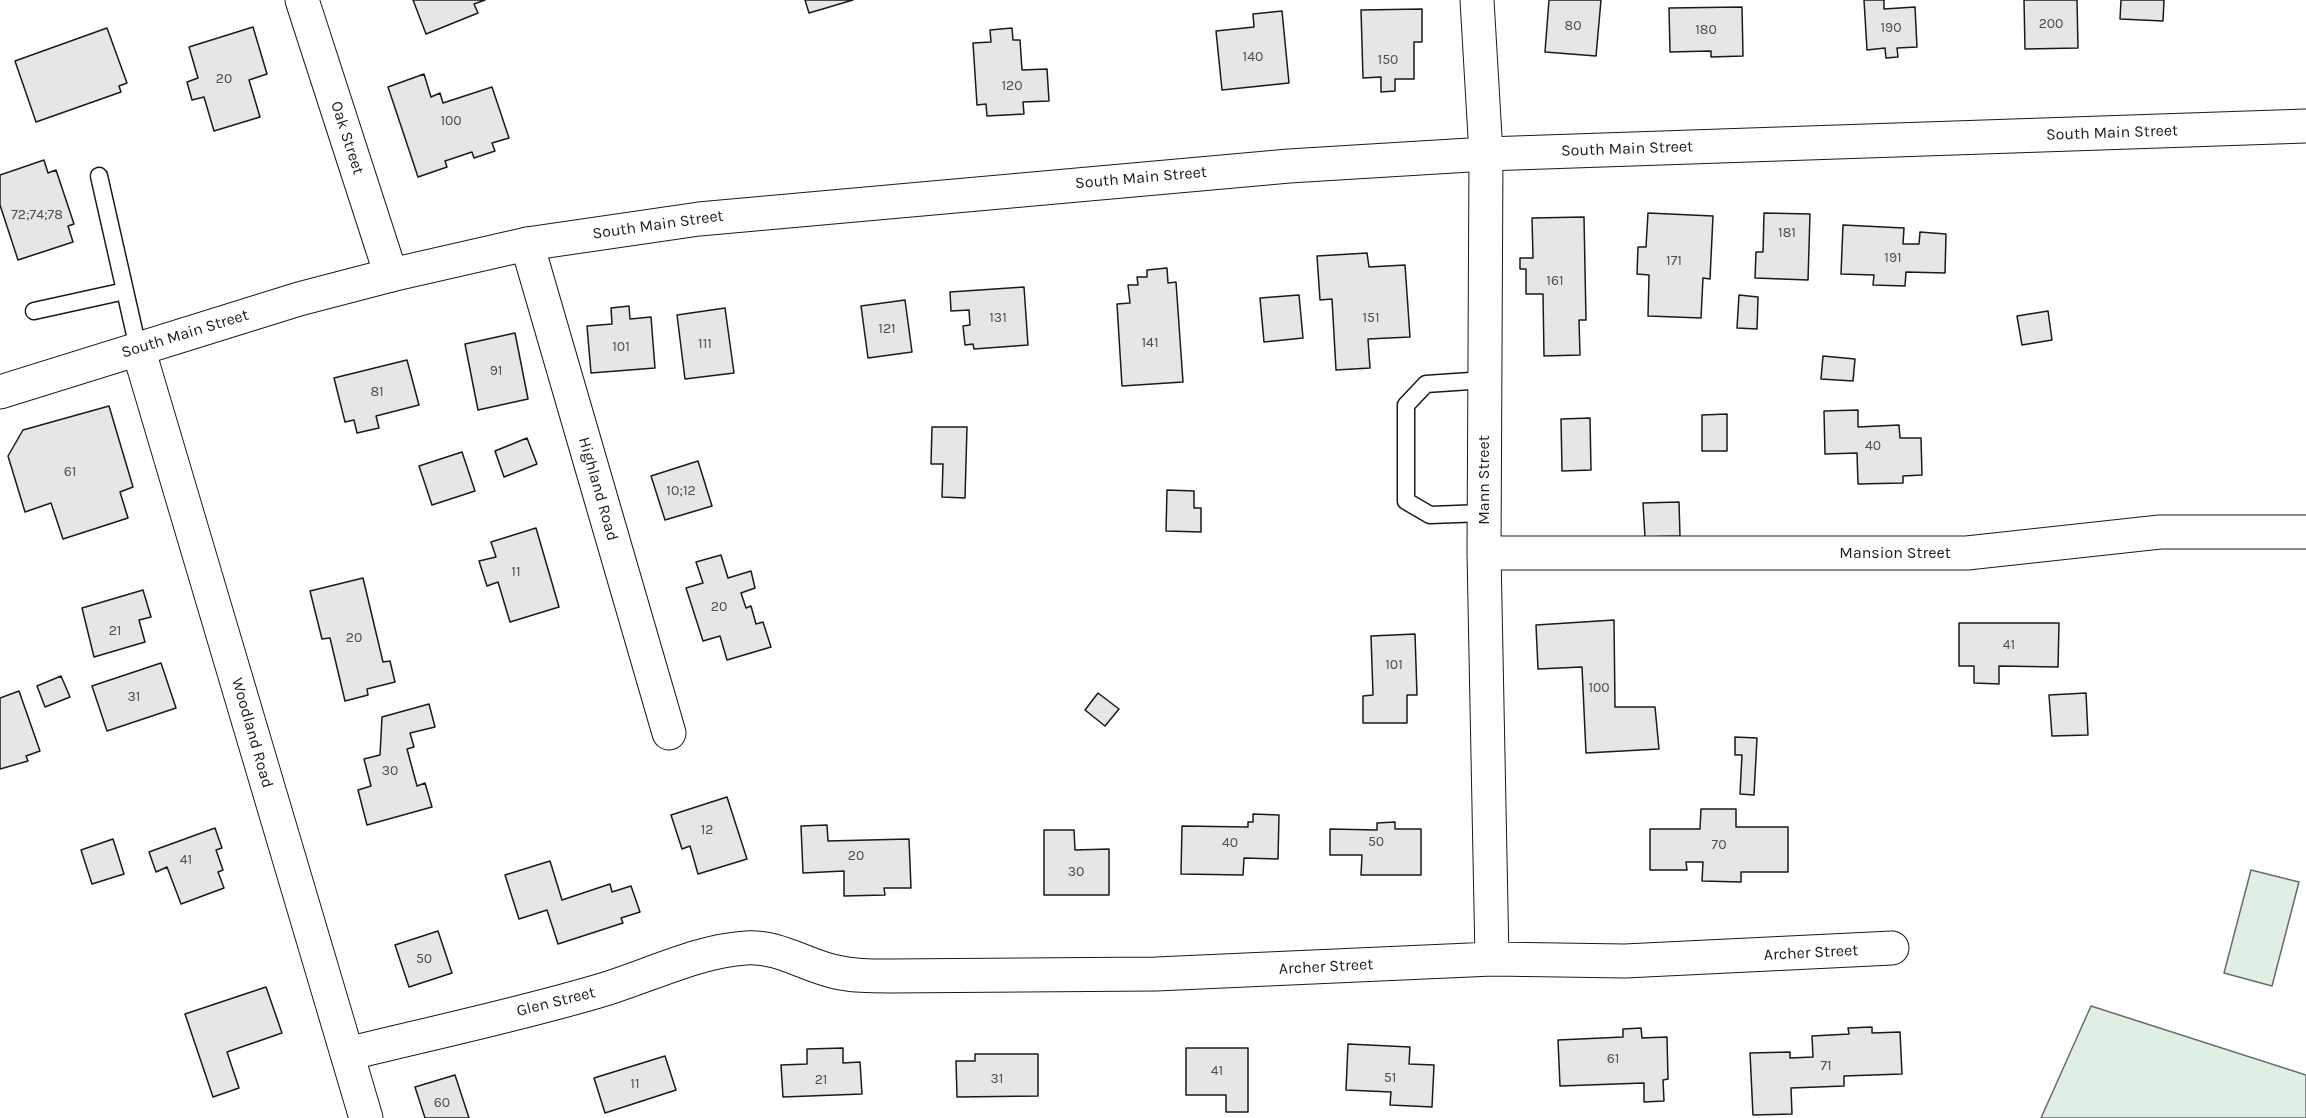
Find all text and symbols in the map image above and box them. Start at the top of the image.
house number: 200 [2039,16,2063,32]
house number: 80 [1565,18,1581,34]
house number: 190 [1880,20,1902,36]
house number: 180 [1695,22,1717,38]
house number: 140 [1243,49,1263,65]
house number: 150 [1378,52,1398,68]
house number: 20 [216,71,232,87]
house number: 120 [1001,78,1023,94]
street label: Oak Street [326,99,368,177]
house number: 100 [440,113,462,129]
street label: South Main Street [2046,121,2178,145]
street label: South Main Street [1561,137,1693,161]
street label: South Main Street [1074,163,1208,193]
street label: South Main Street [591,206,725,244]
house number: 72;74;78 [11,207,63,223]
house number: 181 [1778,225,1796,241]
house number: 191 [1884,250,1902,266]
house number: 171 [1666,253,1682,269]
house number: 161 [1546,273,1564,289]
street label: South Main Street [119,306,251,362]
house number: 131 [989,310,1007,326]
house number: 151 [1362,310,1380,326]
house number: 121 [878,321,896,337]
house number: 141 [1141,335,1159,351]
house number: 111 [698,336,712,352]
house number: 101 [612,339,630,355]
house number: 91 [490,363,502,379]
house number: 81 [370,384,384,400]
street label: Highland Road [574,435,622,543]
street label: Mann Street [1474,435,1494,525]
house number: 40 [1865,438,1881,454]
house number: 61 [64,464,76,480]
house number: 10;12 [666,483,696,499]
street label: Mansion Street [1839,543,1951,563]
house number: 11 [511,564,521,580]
house number: 20 [711,599,727,615]
house number: 21 [109,623,121,639]
house number: 20 [346,630,362,646]
house number: 41 [2003,637,2015,653]
house number: 101 [1385,657,1403,673]
street label: Woodland Road [227,676,277,790]
house number: 100 [1588,680,1610,696]
house number: 31 [128,689,140,705]
house number: 30 [382,763,398,779]
house number: 12 [701,822,713,838]
house number: 50 [1368,834,1384,850]
house number: 40 [1222,835,1238,851]
house number: 70 [1712,837,1726,853]
house number: 20 [848,848,864,864]
house number: 41 [180,852,192,868]
house number: 30 [1068,864,1084,880]
street label: Archer Street [1763,941,1859,965]
house number: 50 [416,951,432,967]
street label: Archer Street [1278,955,1374,979]
street label: Glen Street [515,983,597,1021]
house number: 61 [1607,1051,1619,1067]
house number: 71 [1820,1058,1832,1074]
house number: 41 [1211,1063,1223,1079]
house number: 51 [1384,1070,1396,1086]
house number: 31 [991,1071,1003,1087]
house number: 21 [815,1072,827,1088]
house number: 11 [630,1076,640,1092]
house number: 60 [434,1095,450,1111]

